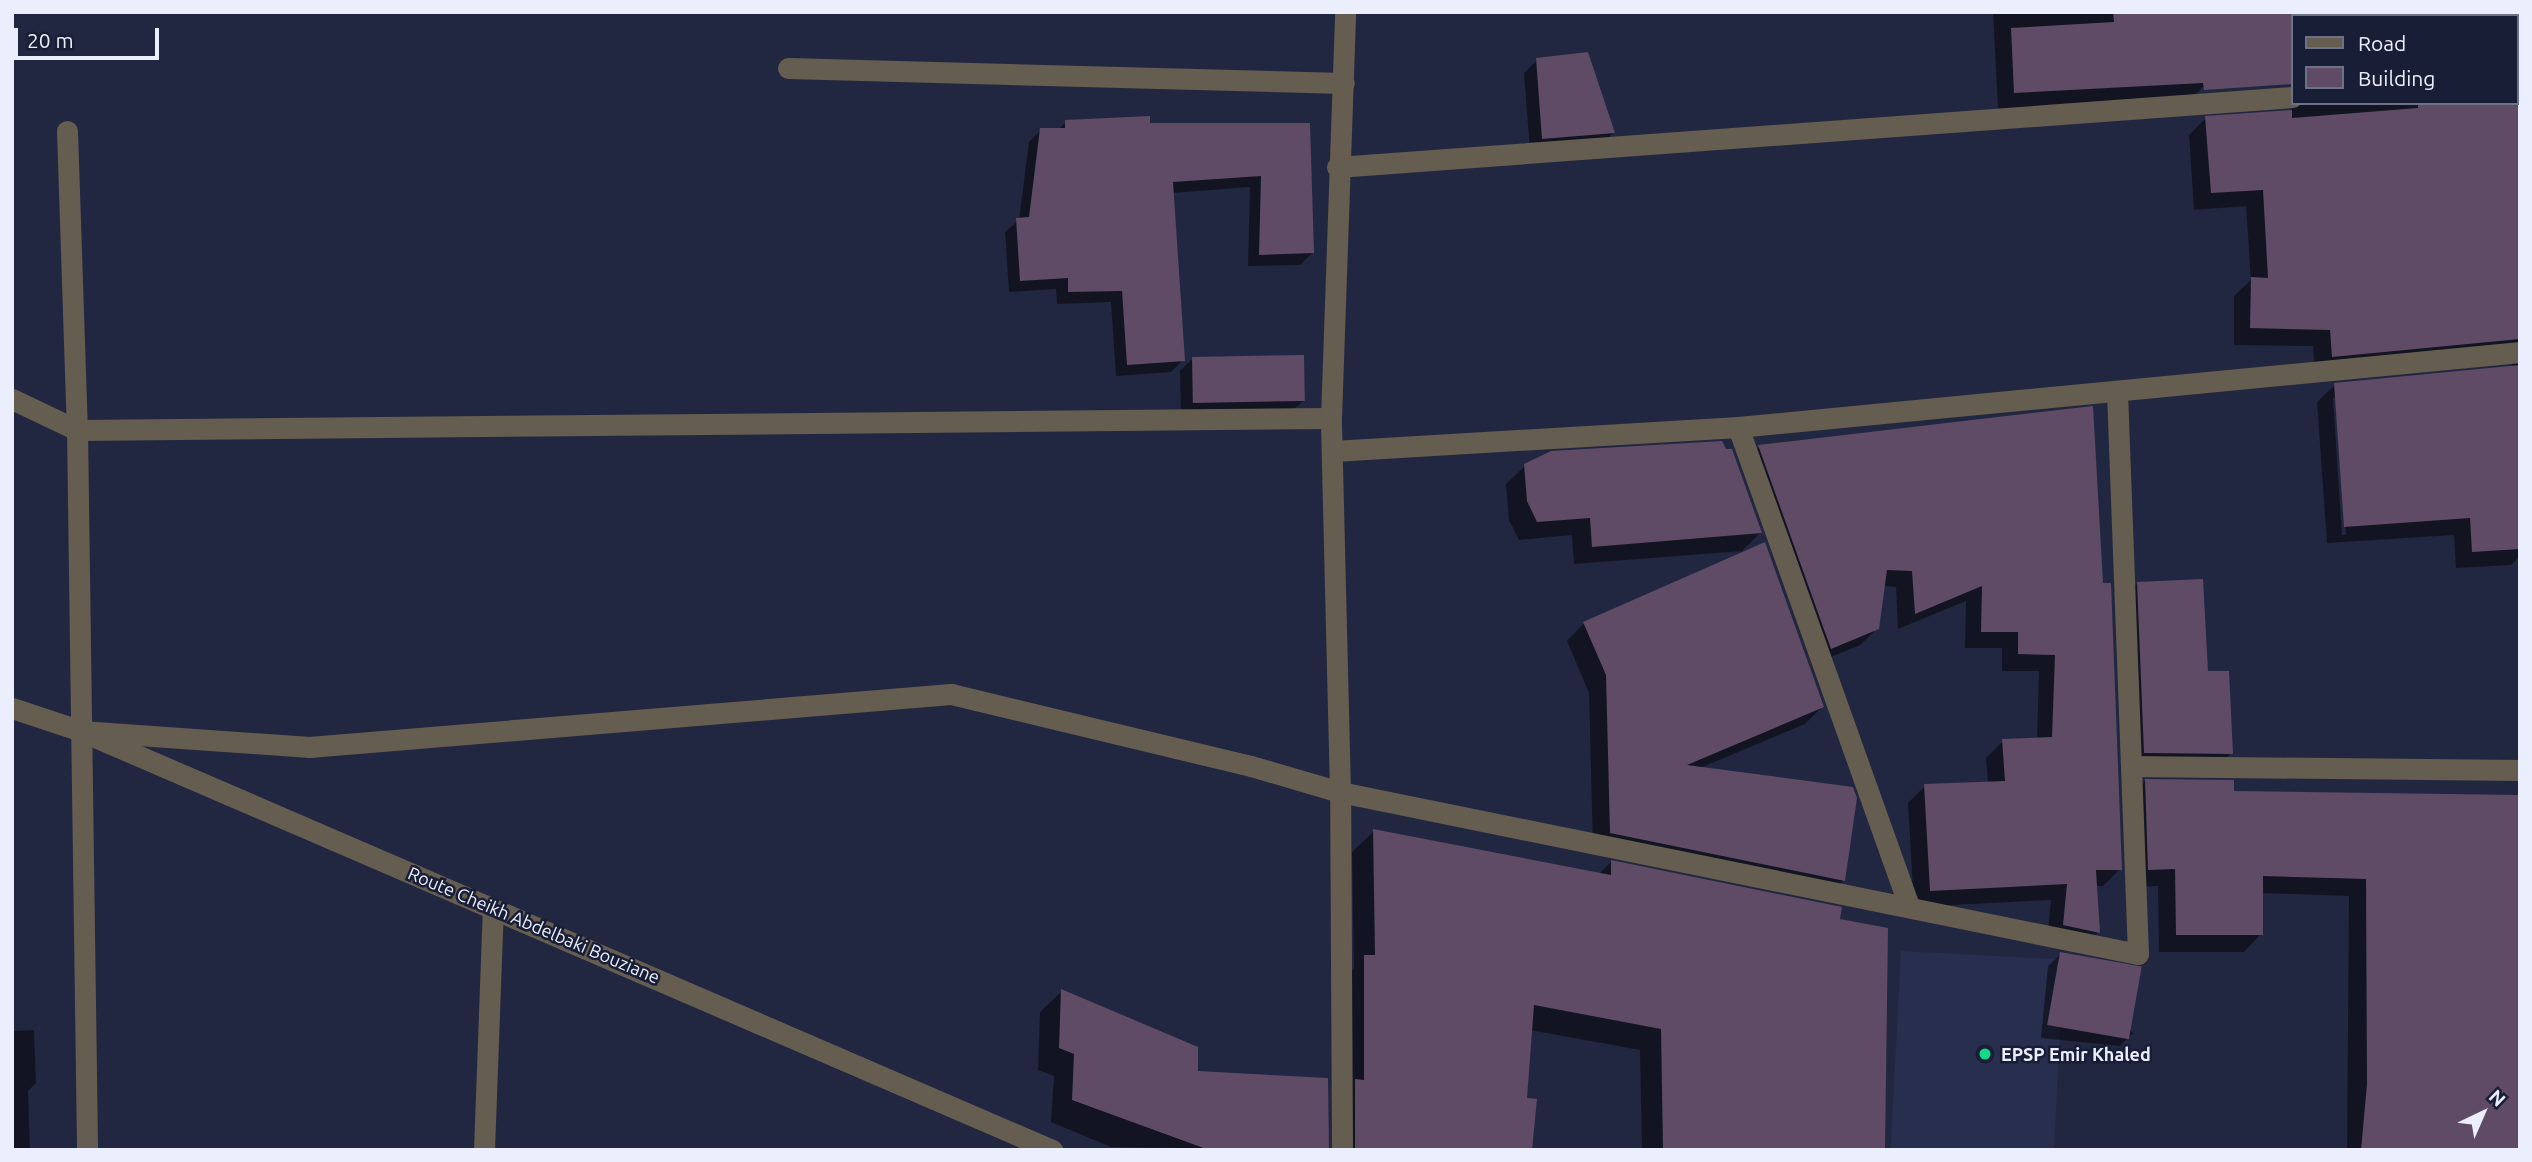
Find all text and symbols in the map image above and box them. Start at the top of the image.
scale bar [18,14,163,58]
legend [2290,14,2518,105]
text: 20 m [27,28,74,52]
text: Road [2358,31,2406,55]
text: Building [2358,66,2435,90]
street label: Route Cheikh Abdelbaki Bouziane [405,862,663,988]
place label: EPSP Emir Khaled [2001,1043,2151,1065]
marker: EPSP Emir Khaled [1975,1044,1995,1064]
north arrow [2448,1078,2518,1148]
text: N [2485,1085,2510,1111]

